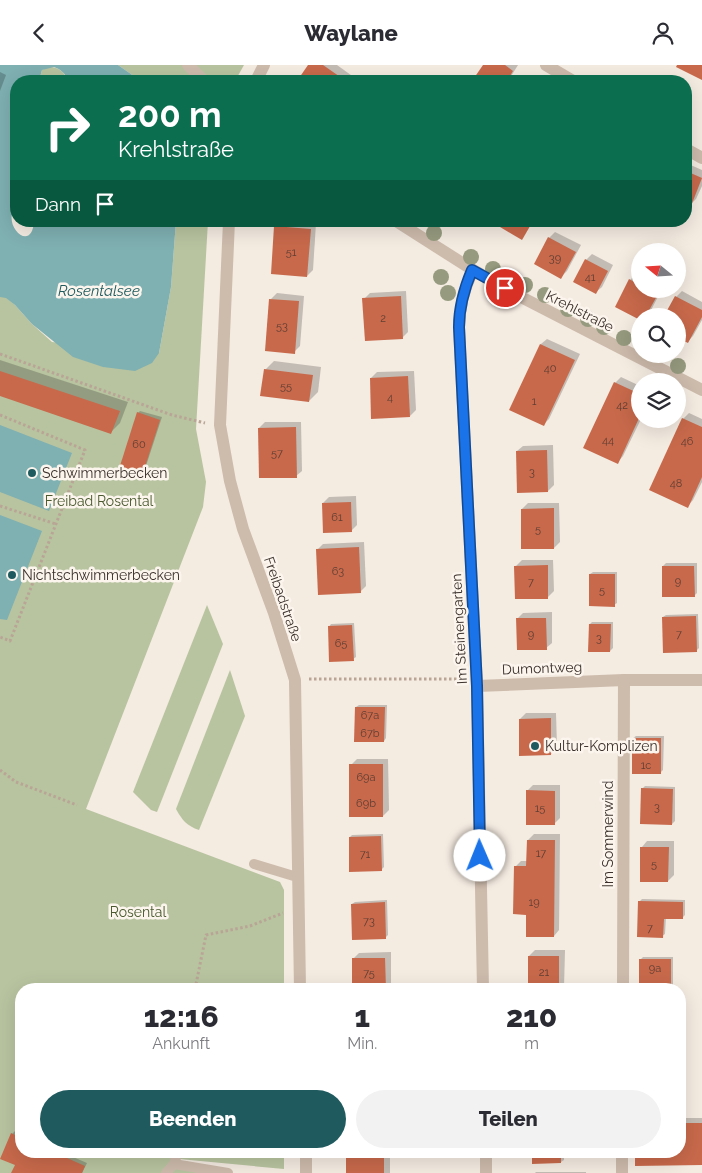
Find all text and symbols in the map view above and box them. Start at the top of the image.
icon: back [25,19,53,47]
icon: person [649,19,677,47]
text: Waylane [304,20,398,46]
text: 200 m [118,94,222,135]
icon: right [35,95,100,160]
text: Krehlstraße [118,136,234,162]
icon: arrive [91,190,119,218]
text: Dann [35,193,81,215]
north arrow [631,243,686,297]
map controls [631,243,686,428]
house number: 51 [286,246,297,259]
house number: 39 [549,252,561,265]
pin [484,267,526,309]
house number: 41 [585,271,596,284]
icon: arrive [491,274,519,302]
water label: Rosentalsee [58,282,140,300]
street label: Krehlstraße [543,287,617,335]
button: search [631,308,686,363]
house number: 2 [380,312,386,325]
house number: 53 [276,320,288,333]
house number: 40 [544,362,557,375]
button: layers [631,373,686,428]
house number: 55 [280,380,292,393]
house number: 4 [387,391,393,404]
house number: 1 [532,395,537,408]
house number: 42 [616,399,628,412]
house number: 44 [602,434,614,447]
house number: 46 [681,435,694,448]
house number: 60 [132,438,146,451]
house number: 57 [271,447,283,460]
place label: Schwimmerbecken [42,465,167,481]
house number: 3 [529,466,535,479]
marker: Schwimmerbecken [26,467,38,479]
house number: 48 [670,477,682,490]
park label: Freibad Rosental [45,493,154,509]
house number: 61 [331,511,343,524]
house number: 5 [535,523,541,536]
street label: Freibadstraße [261,555,305,643]
house number: 63 [332,565,344,578]
place label: Nichtschwimmerbecken [22,567,180,583]
marker: Nichtschwimmerbecken [6,569,18,581]
street label: Im Steinengarten [448,573,470,685]
house number: 9 [675,575,681,588]
house number: 7 [528,576,534,589]
house number: 5 [599,584,605,597]
house number: 9 [528,628,534,641]
house number: 7 [676,628,682,641]
house number: 3 [596,632,602,645]
house number: 65 [335,637,347,650]
street label: Dumontweg [502,659,582,677]
house number: 67a [361,709,379,722]
house number: 67b [360,727,380,740]
place label: Kultur-Komplizen [545,738,658,754]
marker: Kultur-Komplizen [529,740,541,752]
house number: 1c [641,759,651,772]
house number: 69a [356,771,376,784]
street label: Im Sommerwind [600,781,616,887]
house number: 69b [356,797,376,810]
house number: 3 [654,801,660,814]
house number: 15 [535,802,545,815]
position arrow [453,829,505,881]
house number: 17 [536,847,546,860]
house number: 71 [360,848,371,861]
house number: 5 [651,858,657,871]
house number: 19 [528,896,540,909]
park label: Rosental [110,904,166,920]
house number: 73 [363,915,375,928]
house number: 7 [647,922,653,935]
house number: 9a [649,962,661,975]
house number: 21 [539,966,550,979]
house number: 75 [363,967,375,980]
text: 12:16 [144,999,219,1034]
text: 1 [354,999,370,1034]
text: 210 [506,999,557,1034]
text: Ankunft [152,1034,210,1053]
text: Min. [347,1034,377,1053]
text: m [524,1034,539,1053]
button: Beenden [40,1090,346,1148]
button: Teilen [356,1090,661,1148]

